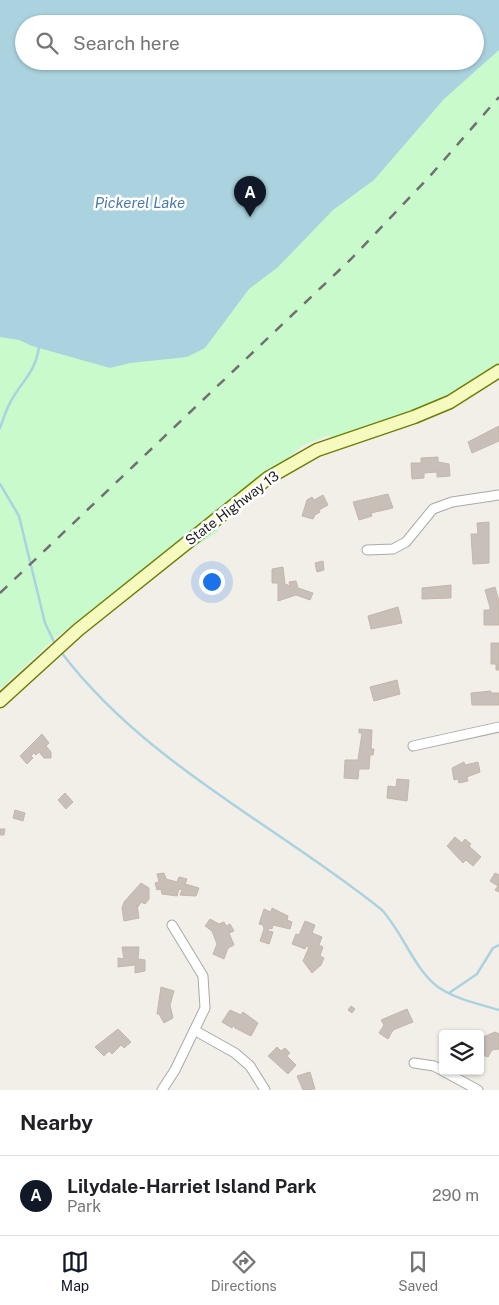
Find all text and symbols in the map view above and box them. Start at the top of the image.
search box [15,15,484,70]
icon: search [33,29,61,57]
text: Search here [73,32,180,54]
pin: A [234,176,266,217]
water label: Pickerel Lake [95,194,185,211]
street label: State Highway 13 [182,468,282,548]
your location [199,569,225,595]
map controls [439,1030,484,1075]
button: layers [439,1030,484,1075]
text: Nearby [20,1110,93,1135]
text: Lilydale-Harriet Island Park [67,1175,316,1197]
text: A [30,1186,42,1205]
text: 290 m [432,1186,479,1205]
text: Park [67,1197,101,1216]
tab: Map [61,1248,89,1294]
tab: Directions [211,1248,277,1294]
tab: Saved [398,1248,438,1294]

